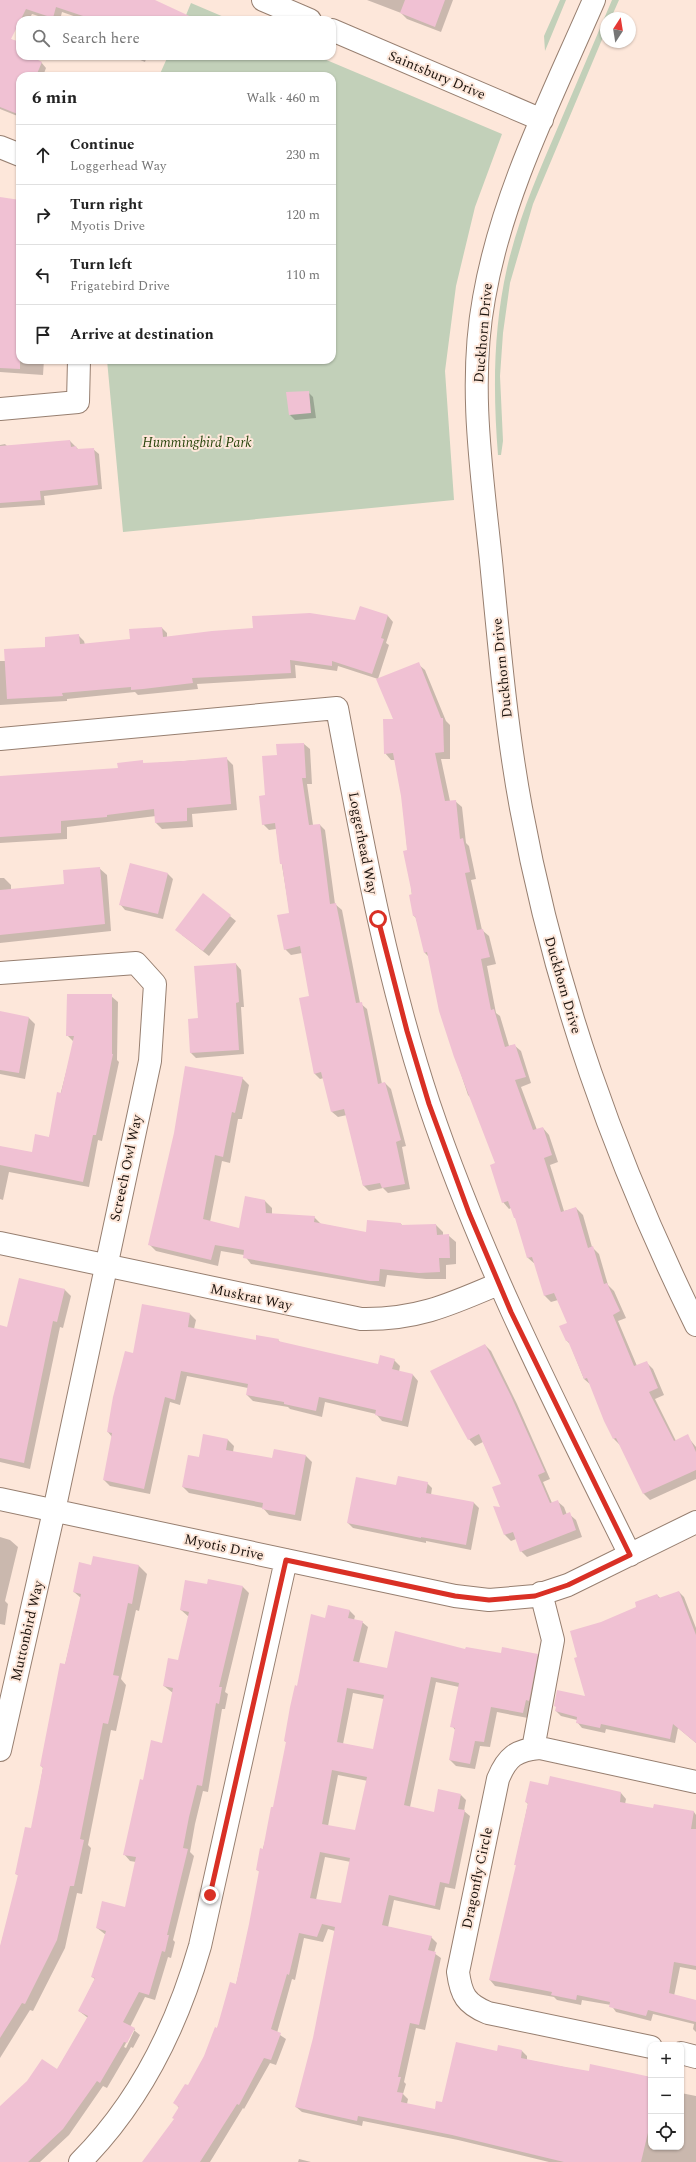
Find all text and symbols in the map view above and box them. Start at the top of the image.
north arrow [600,12,636,48]
search box [16,16,336,60]
icon: search [30,27,52,49]
text: Search here [62,27,140,50]
street label: Saintsbury Drive [385,45,489,105]
text: 6 min [32,85,77,111]
text: Walk · 460 m [246,88,320,108]
text: Continue [70,133,135,156]
icon: ahead [32,144,54,166]
text: 230 m [286,145,320,165]
text: Loggerhead Way [70,156,166,176]
text: Turn right [70,193,143,216]
icon: right [32,204,54,226]
text: 120 m [286,205,320,225]
text: Myotis Drive [70,216,145,236]
text: Turn left [70,253,132,276]
icon: left [32,264,54,286]
text: 110 m [286,265,320,285]
text: Frigatebird Drive [70,276,170,296]
street label: Duckhorn Drive [468,282,498,384]
text: Arrive at destination [70,323,214,346]
icon: arrive [32,324,54,346]
park label: Hummingbird Park [142,432,252,453]
street label: Duckhorn Drive [486,617,518,719]
street label: Loggerhead Way [343,790,383,897]
route start [369,910,387,928]
street label: Duckhorn Drive [539,934,587,1036]
street label: Screech Owl Way [104,1111,148,1223]
street label: Muskrat Way [208,1278,295,1316]
street label: Myotis Drive [182,1528,266,1566]
street label: Muttonbird Way [5,1577,49,1683]
street label: Dragonfly Circle [456,1825,498,1931]
route end [201,1886,219,1904]
map controls [648,2042,684,2150]
button: + [648,2042,684,2078]
button: − [648,2078,684,2114]
button: locate [648,2114,684,2150]

